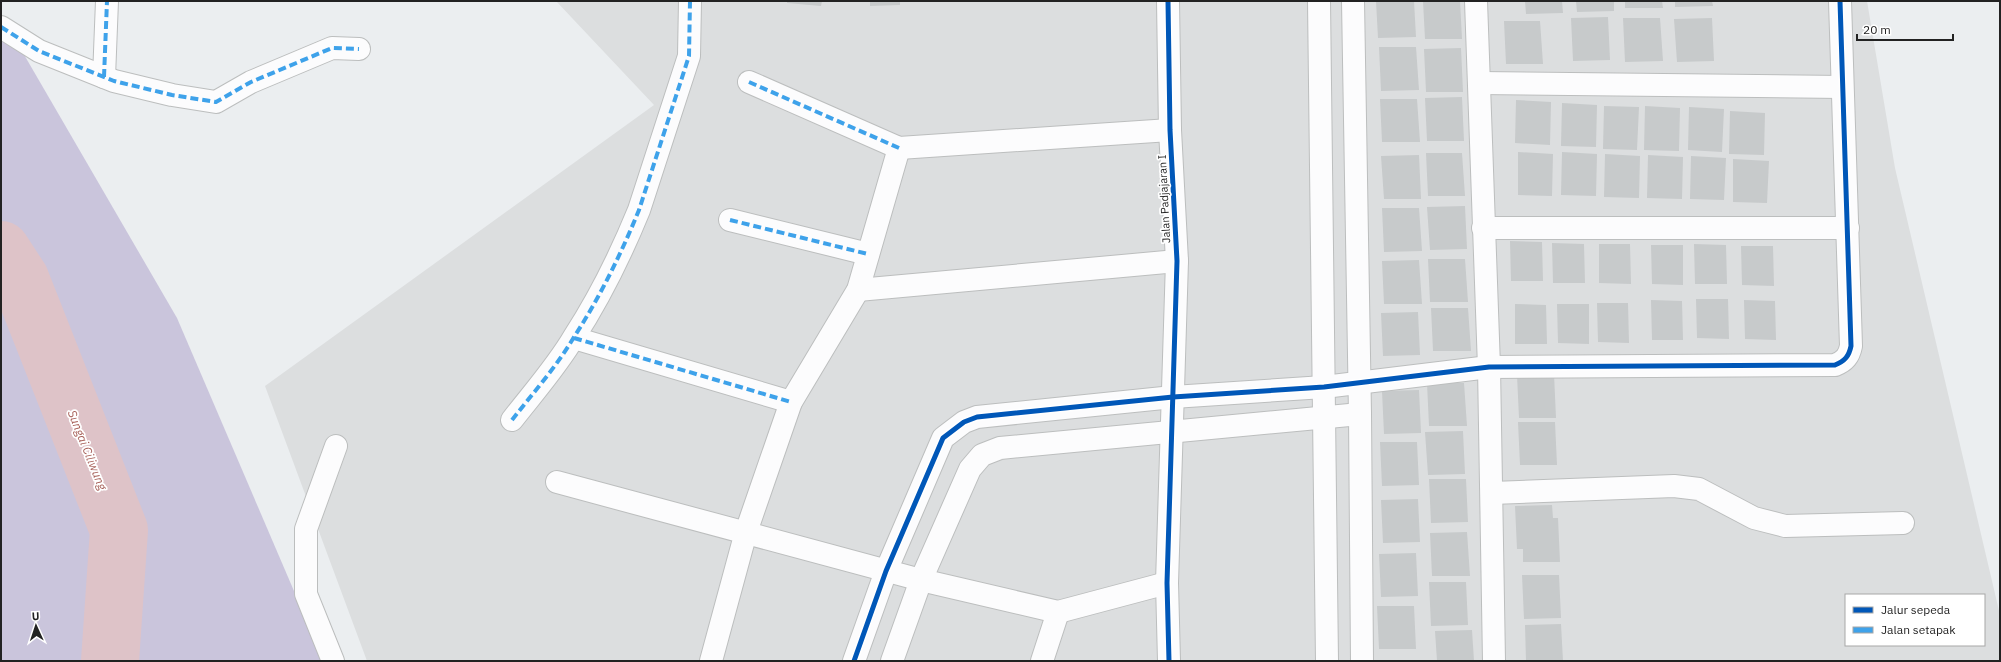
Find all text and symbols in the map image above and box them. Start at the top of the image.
scale bar [1857,16,1953,42]
text: 20 m [1863,22,1891,37]
street label: Jalan Padjajaran I [1155,155,1173,243]
water label: Sungai Ciliwung [65,408,111,493]
legend [1845,594,1985,646]
text: Jalur sepeda [1881,602,1951,617]
north arrow [16,606,56,646]
text: U [31,609,40,623]
text: Jalan setapak [1881,622,1956,637]

